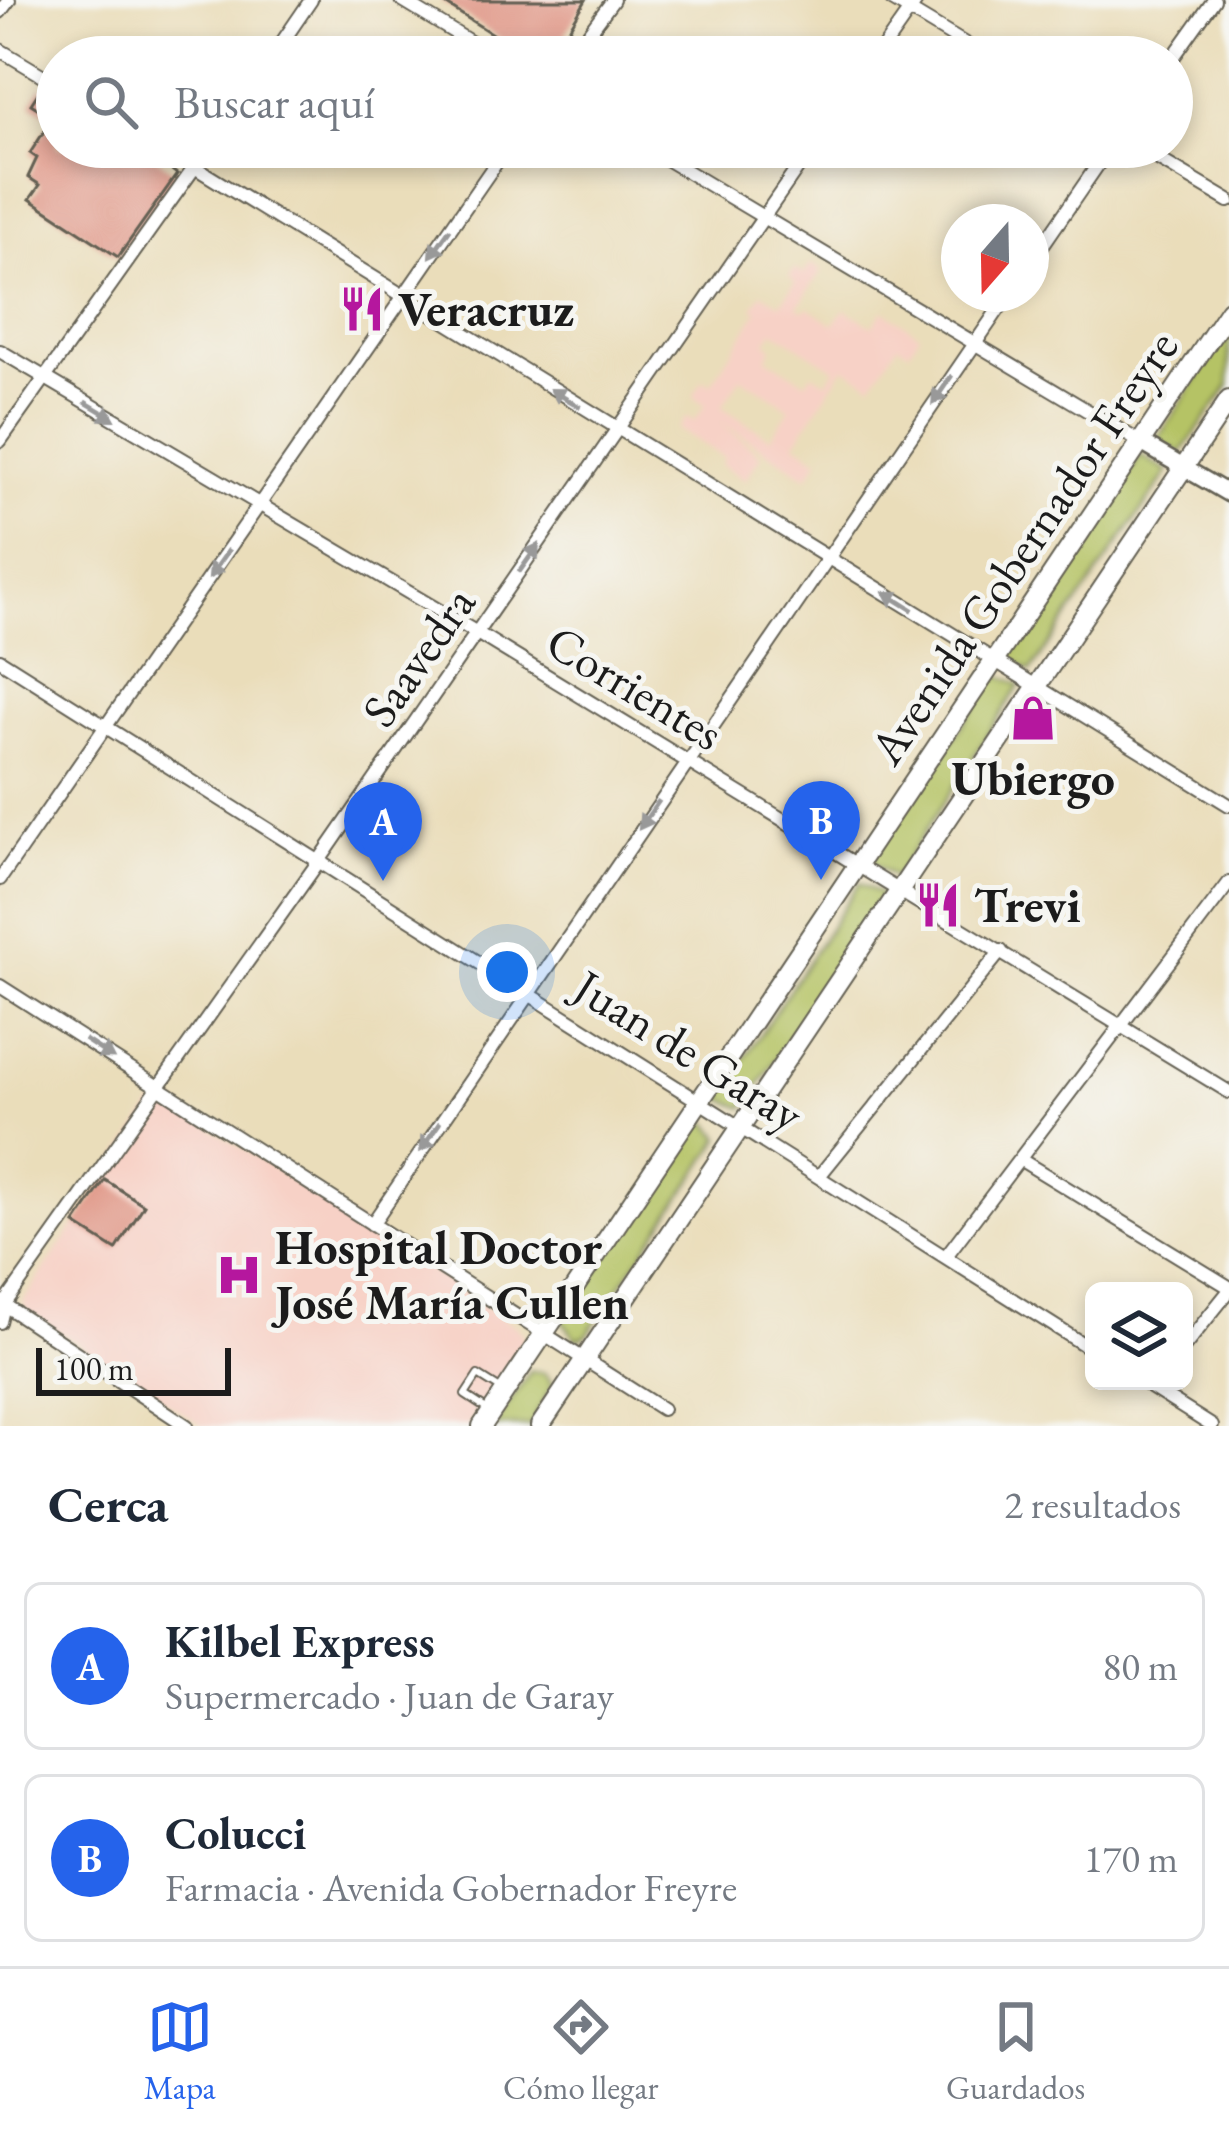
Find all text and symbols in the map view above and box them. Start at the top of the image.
search box [36,36,1193,168]
icon: search [78,69,144,135]
text: Buscar aquí [174,73,374,131]
north arrow [941,204,1049,312]
one-way arrow [428,226,452,258]
place label: Veracruz [398,278,574,340]
restaurant icon: Veracruz [337,284,387,334]
street label: Avenida Gobernador Freyre [854,318,1191,777]
one-way arrow [932,374,954,407]
one-way arrow [548,388,582,409]
one-way arrow [83,400,117,421]
one-way arrow [517,542,540,574]
one-way arrow [208,548,231,580]
street label: Saavedra [348,573,489,738]
one-way arrow [881,591,915,612]
street label: Corrientes [535,610,735,764]
shop icon: Ubiergo [1008,693,1058,743]
place label: Ubiergo [951,747,1115,809]
pin: B [782,781,860,880]
pin: A [344,782,422,881]
one-way arrow [638,799,661,831]
place label: Trevi [974,874,1081,936]
restaurant icon: Trevi [913,880,963,930]
your location [477,942,537,1002]
street label: Juan de Garay [560,953,816,1145]
one-way arrow [82,1038,115,1060]
one-way arrow [419,1121,441,1154]
place label: Hospital Doctor José María Cullen [271,1216,629,1333]
hospital icon: Hospital Doctor José María Cullen [214,1250,264,1300]
map controls [1085,1282,1193,1390]
button: layers [1085,1282,1193,1390]
scale bar [36,1342,231,1395]
text: 100 m [54,1347,134,1390]
text: Cerca [48,1471,168,1537]
text: 2 resultados [1004,1479,1181,1530]
text: Kilbel Express [165,1612,435,1670]
text: A [76,1641,104,1692]
text: 80 m [1102,1641,1178,1692]
text: Supermercado · Juan de Garay [165,1670,614,1721]
text: Colucci [165,1804,306,1862]
text: B [78,1833,102,1884]
text: 170 m [1084,1833,1178,1884]
text: Farmacia · Avenida Gobernador Freyre [165,1862,737,1913]
tab: Mapa [144,1994,216,2109]
tab: Cómo llegar [503,1994,659,2109]
tab: Guardados [946,1994,1085,2109]

